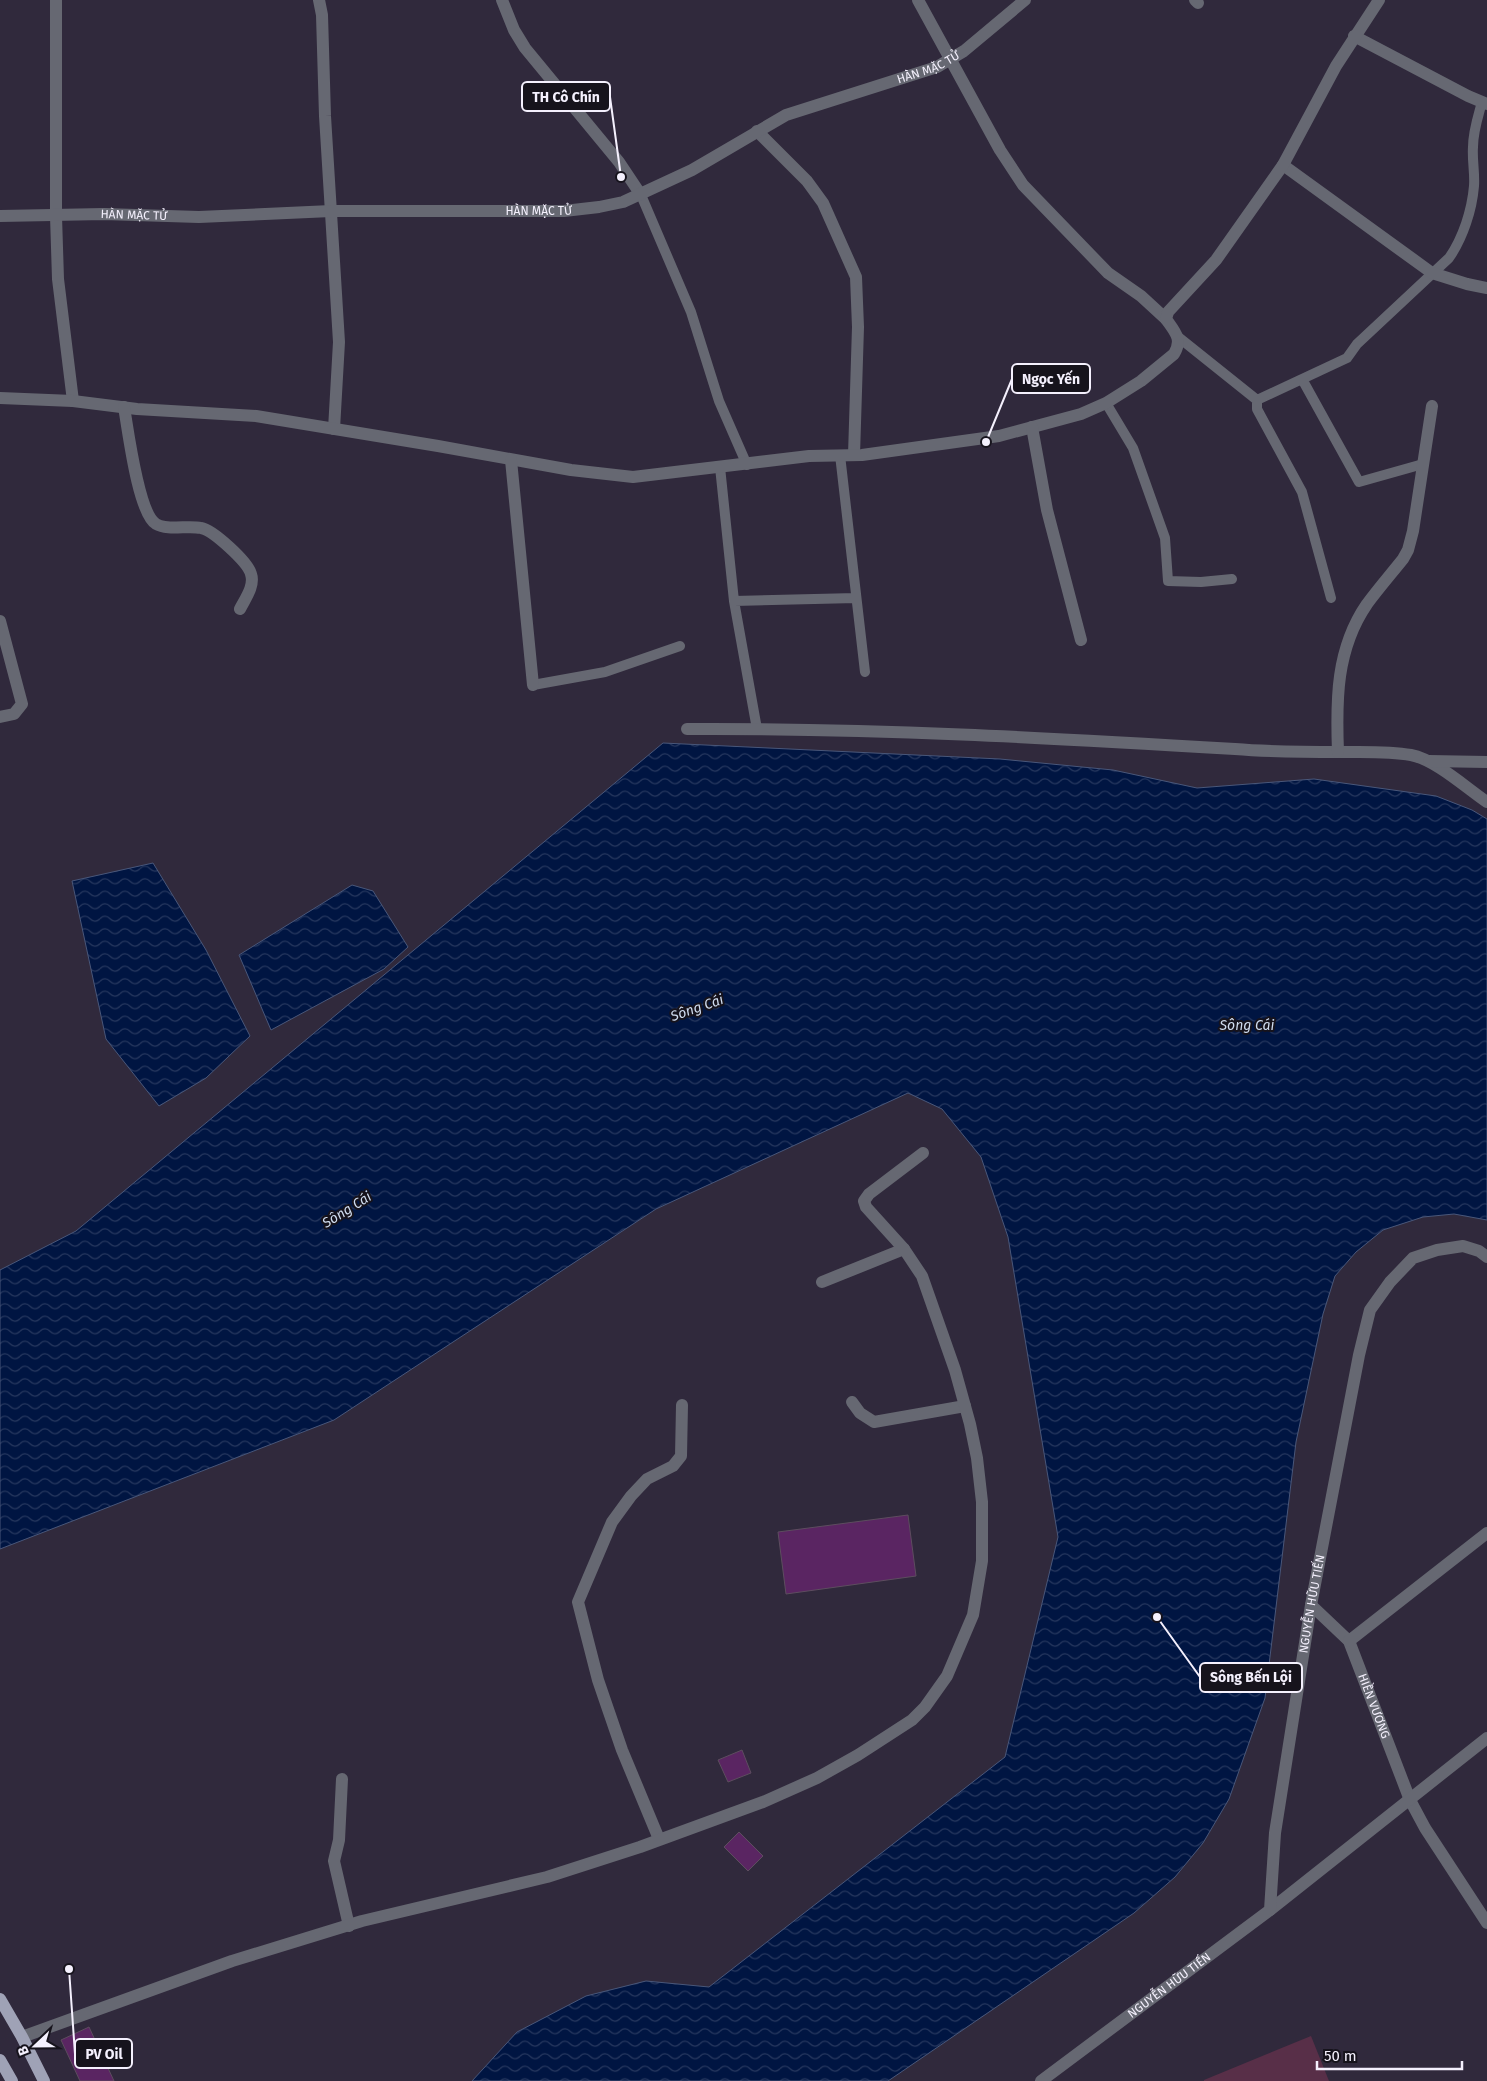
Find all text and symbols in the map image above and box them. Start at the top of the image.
street label: HÀN MẶC TỬ [895,46,963,86]
callout: TH Cô Chín [522,82,610,111]
text: TH Cô Chín [532,89,600,106]
street label: HÀN MẶC TỬ [505,201,574,218]
street label: HÀN MẶC TỬ [100,206,169,223]
callout: Ngọc Yến [1012,364,1090,393]
text: Ngọc Yến [1022,369,1080,388]
water label: Sông Cái [667,991,726,1025]
water label: Sông Cái [1219,1017,1275,1034]
water label: Sông Cái [318,1188,375,1232]
street label: NGUYỄN HỮU TIẾN [1296,1553,1328,1654]
callout: Sông Bến Lội [1200,1663,1302,1692]
text: Sông Bến Lội [1210,1667,1292,1686]
street label: HIỀN VƯƠNG [1355,1672,1393,1741]
street label: NGUYỄN HỮU TIẾN [1125,1950,1213,2021]
north arrow [10,2021,60,2071]
scale bar [1317,2038,1462,2070]
callout: PV Oil [75,2039,132,2068]
text: B [14,2043,33,2058]
text: PV Oil [85,2046,123,2063]
text: 50 m [1324,2047,1357,2065]

